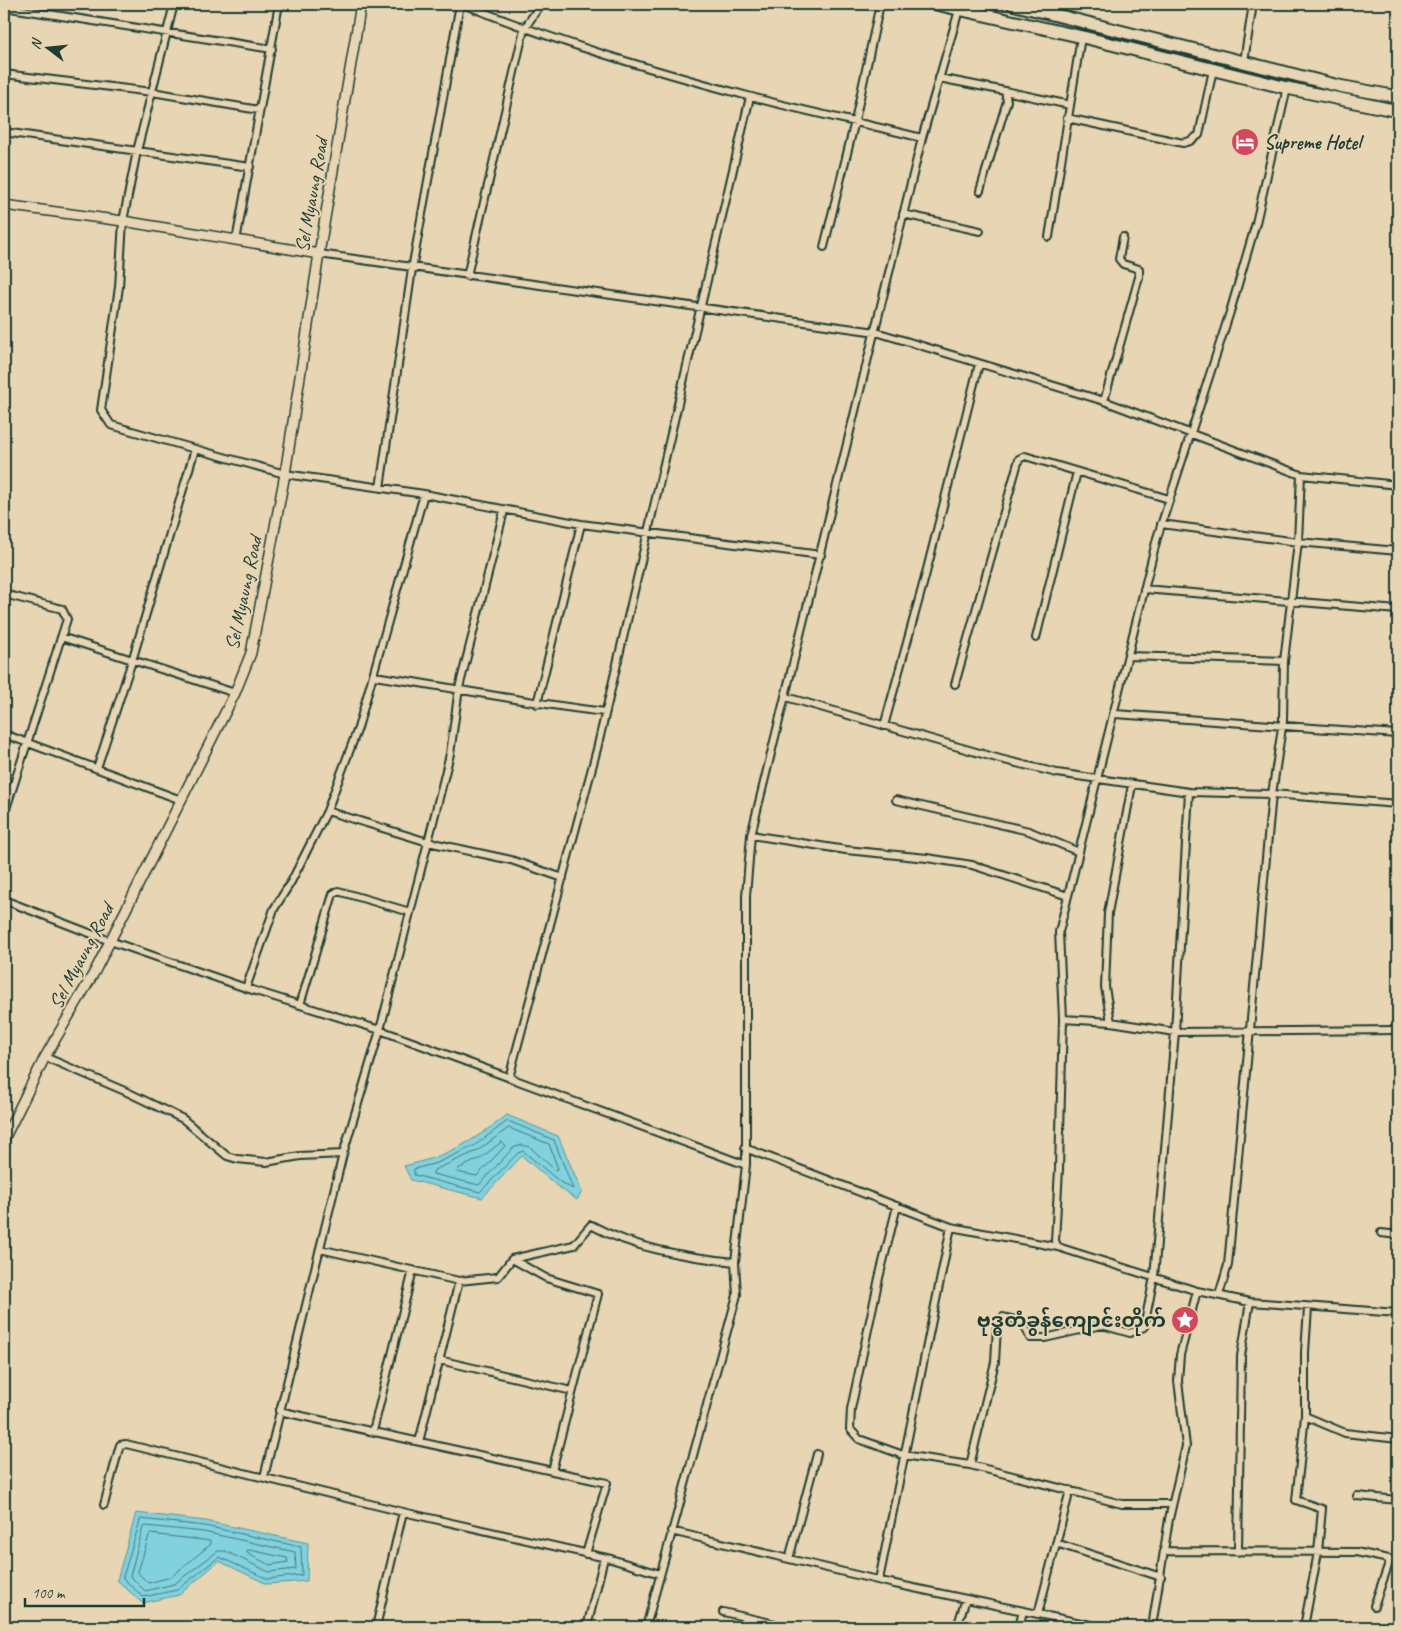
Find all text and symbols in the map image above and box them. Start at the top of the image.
north arrow [22,22,72,72]
text: N [27,36,46,51]
hotel icon: Supreme Hotel [1230,127,1260,157]
place label: Supreme Hotel [1264,130,1364,155]
street label: Sel Myaung Road [289,133,334,254]
street label: Sel Myaung Road [219,531,268,652]
street label: Sel Myaung Road [43,897,121,1013]
place icon: ဗုဒ္ဓတံခွန်ကျောင်းတိုက် [1170,1305,1200,1335]
place label: ဗုဒ္ဓတံခွန်ကျောင်းတိုက် [977,1307,1166,1337]
scale bar [25,1576,144,1608]
text: 100 m [32,1584,66,1603]

